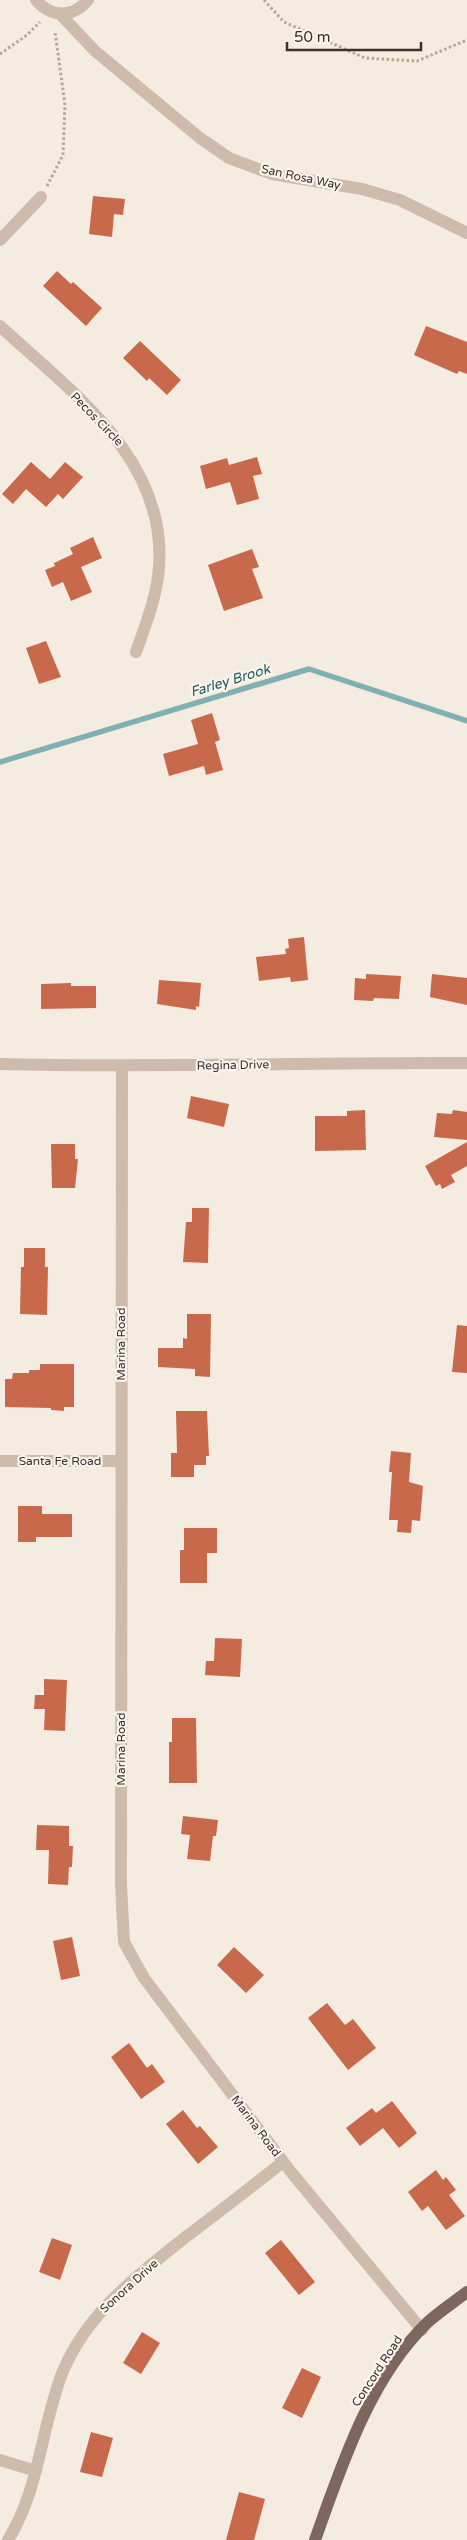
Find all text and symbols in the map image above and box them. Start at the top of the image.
scale bar [287,20,421,52]
text: 50 m [294,28,331,46]
street label: San Rosa Way [260,162,342,192]
street label: Pecos Circle [68,389,126,449]
water label: Farley Brook [188,660,273,701]
street label: Regina Drive [197,1057,270,1073]
street label: Marina Road [114,1307,128,1381]
street label: Santa Fe Road [19,1454,101,1468]
street label: Marina Road [114,1712,128,1786]
street label: Marina Road [228,2093,284,2159]
street label: Sonora Drive [97,2256,161,2316]
street label: Concord Road [349,2333,405,2409]

